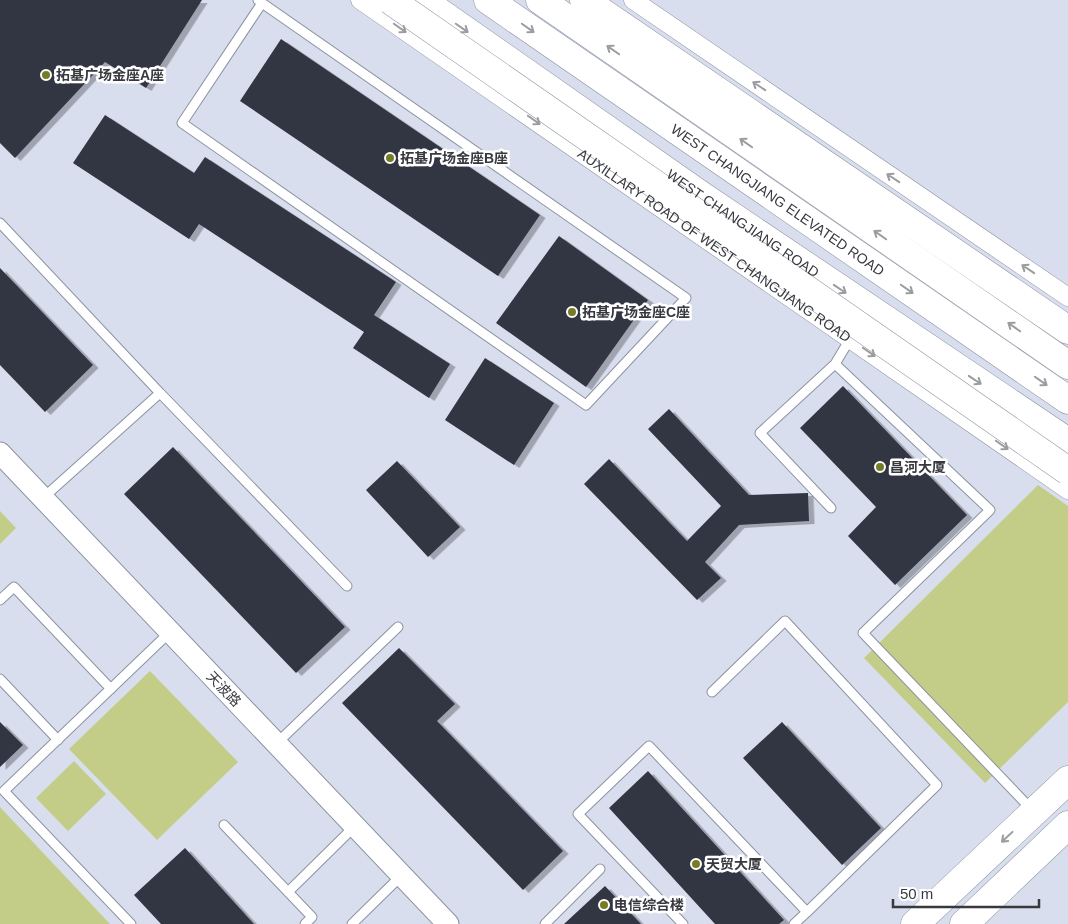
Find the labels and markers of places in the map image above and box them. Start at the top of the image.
place label: 拓基广场金座A座 [56,67,164,83]
marker: 拓基广场金座A座 [40,69,52,81]
place label: 拓基广场金座B座 [400,150,508,166]
marker: 拓基广场金座B座 [384,152,396,164]
place label: 拓基广场金座C座 [582,304,690,320]
marker: 拓基广场金座C座 [566,306,578,318]
place label: 昌河大厦 [890,459,946,475]
marker: 昌河大厦 [874,461,886,473]
place label: 天贸大厦 [706,856,762,872]
marker: 天贸大厦 [690,858,702,870]
place label: 电信综合楼 [614,897,684,913]
marker: 电信综合楼 [598,899,610,911]

